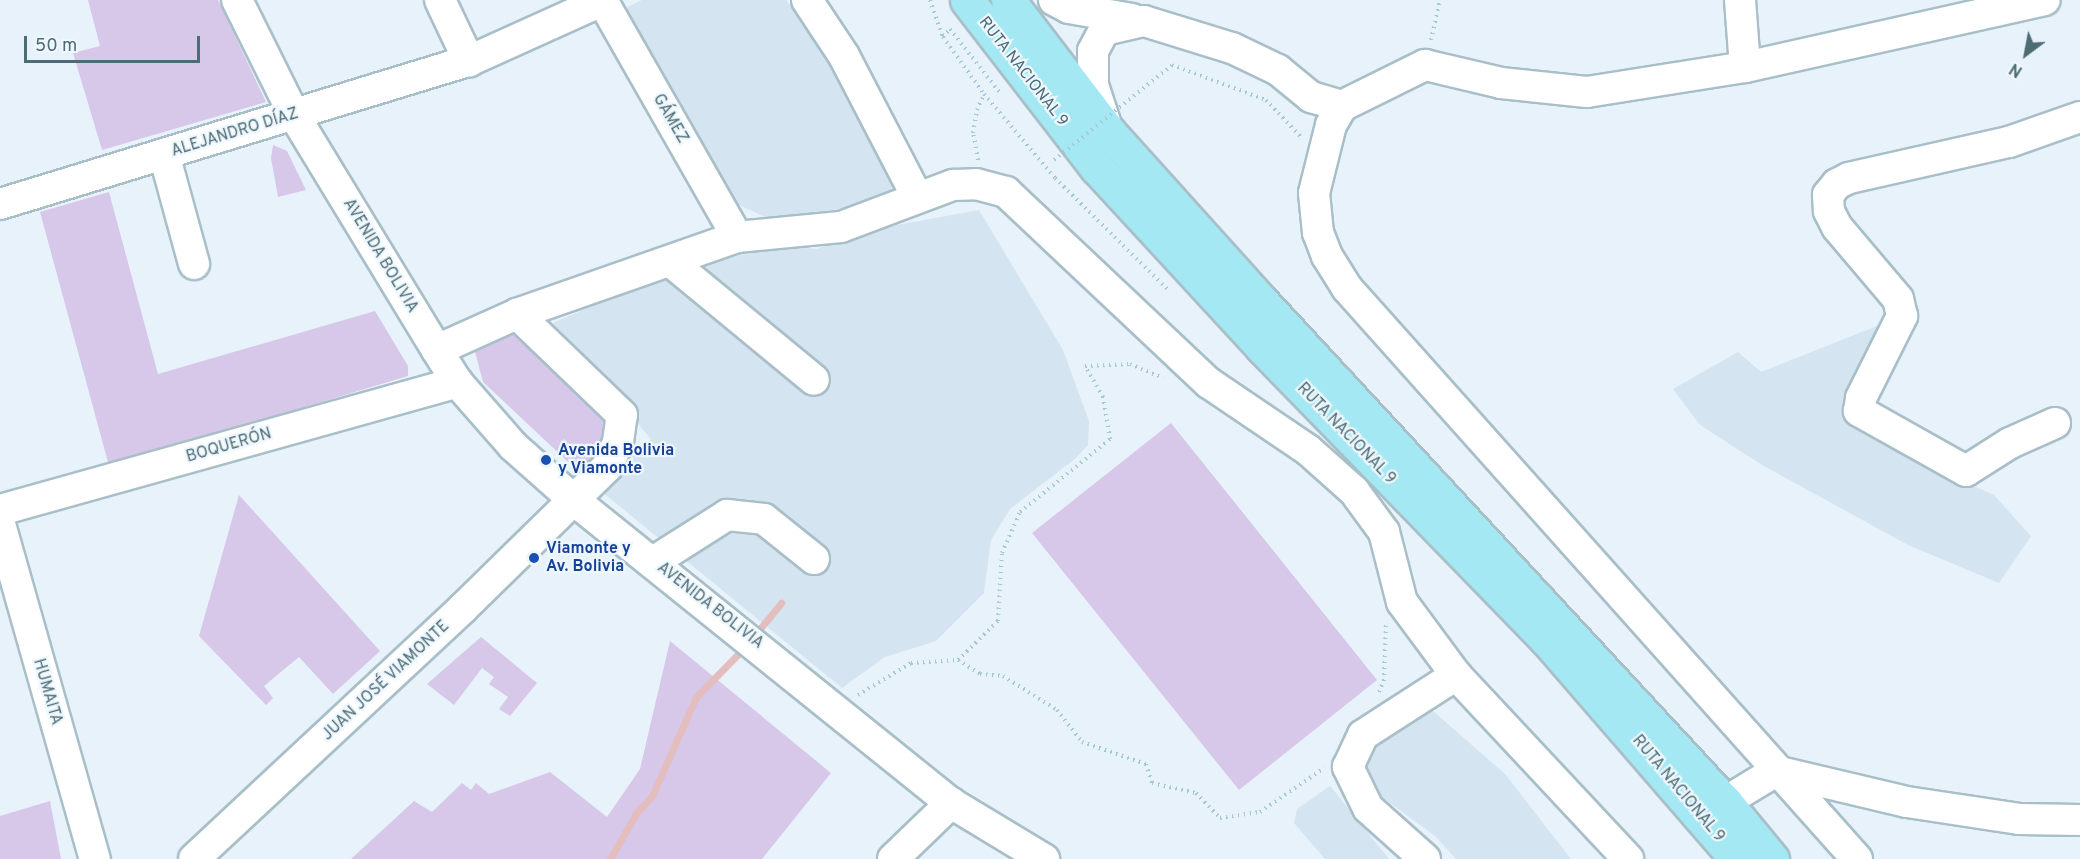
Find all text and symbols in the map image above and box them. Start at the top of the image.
street label: RUTA NACIONAL 9 [974,13,1072,131]
scale bar [27,24,202,62]
north arrow [1996,24,2056,84]
text: 50 m [35,35,77,58]
text: N [2006,58,2027,81]
street label: GÁMEZ [648,91,692,147]
street label: ALEJANDRO DÍAZ [169,105,301,161]
street label: AVENIDA BOLIVIA [338,195,422,317]
street label: RUTA NACIONAL 9 [1292,379,1400,489]
street label: BOQUERÓN [184,425,274,467]
place label: Avenida Bolivia y Viamonte [558,441,674,479]
marker: Avenida Bolivia y Viamonte [539,453,553,467]
place label: Viamonte y Av. Bolivia [546,539,631,577]
marker: Viamonte y Av. Bolivia [527,551,541,565]
street label: AVENIDA BOLIVIA [653,558,767,654]
street label: JUAN JOSÉ VIAMONTE [318,617,454,745]
street label: HUMAITA [28,657,66,727]
street label: RUTA NACIONAL 9 [1627,731,1729,847]

